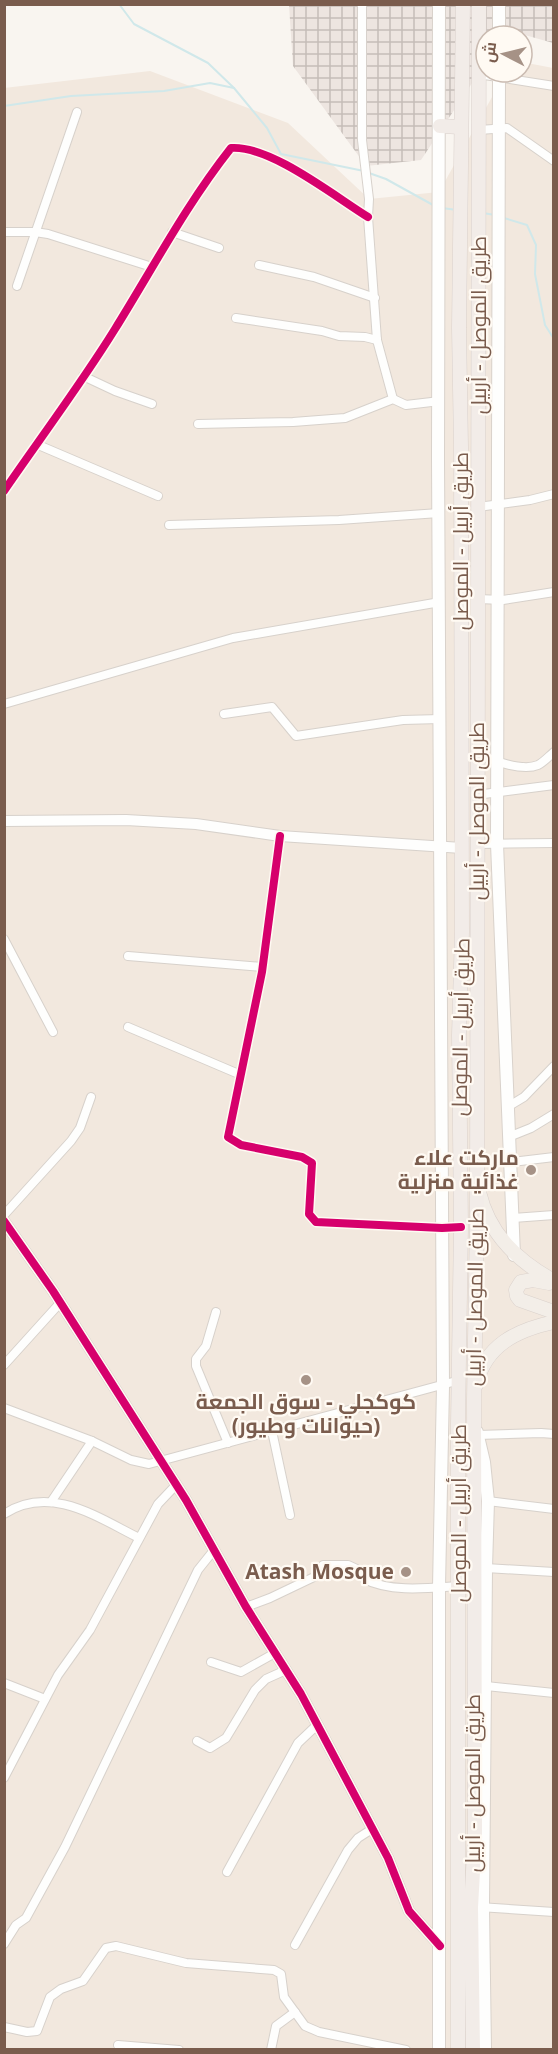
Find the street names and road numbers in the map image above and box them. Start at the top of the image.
street label: طريق الموصل - أربيل [464,236,492,414]
street label: طريق أربيل - الموصل [446,452,474,630]
street label: طريق الموصل - أربيل [462,722,490,900]
street label: طريق أربيل - الموصل [444,938,476,1116]
street label: طريق الموصل - أربيل [458,1208,490,1386]
street label: طريق أربيل - الموصل [444,1424,472,1602]
street label: طريق الموصل - أربيل [458,1694,486,1872]

